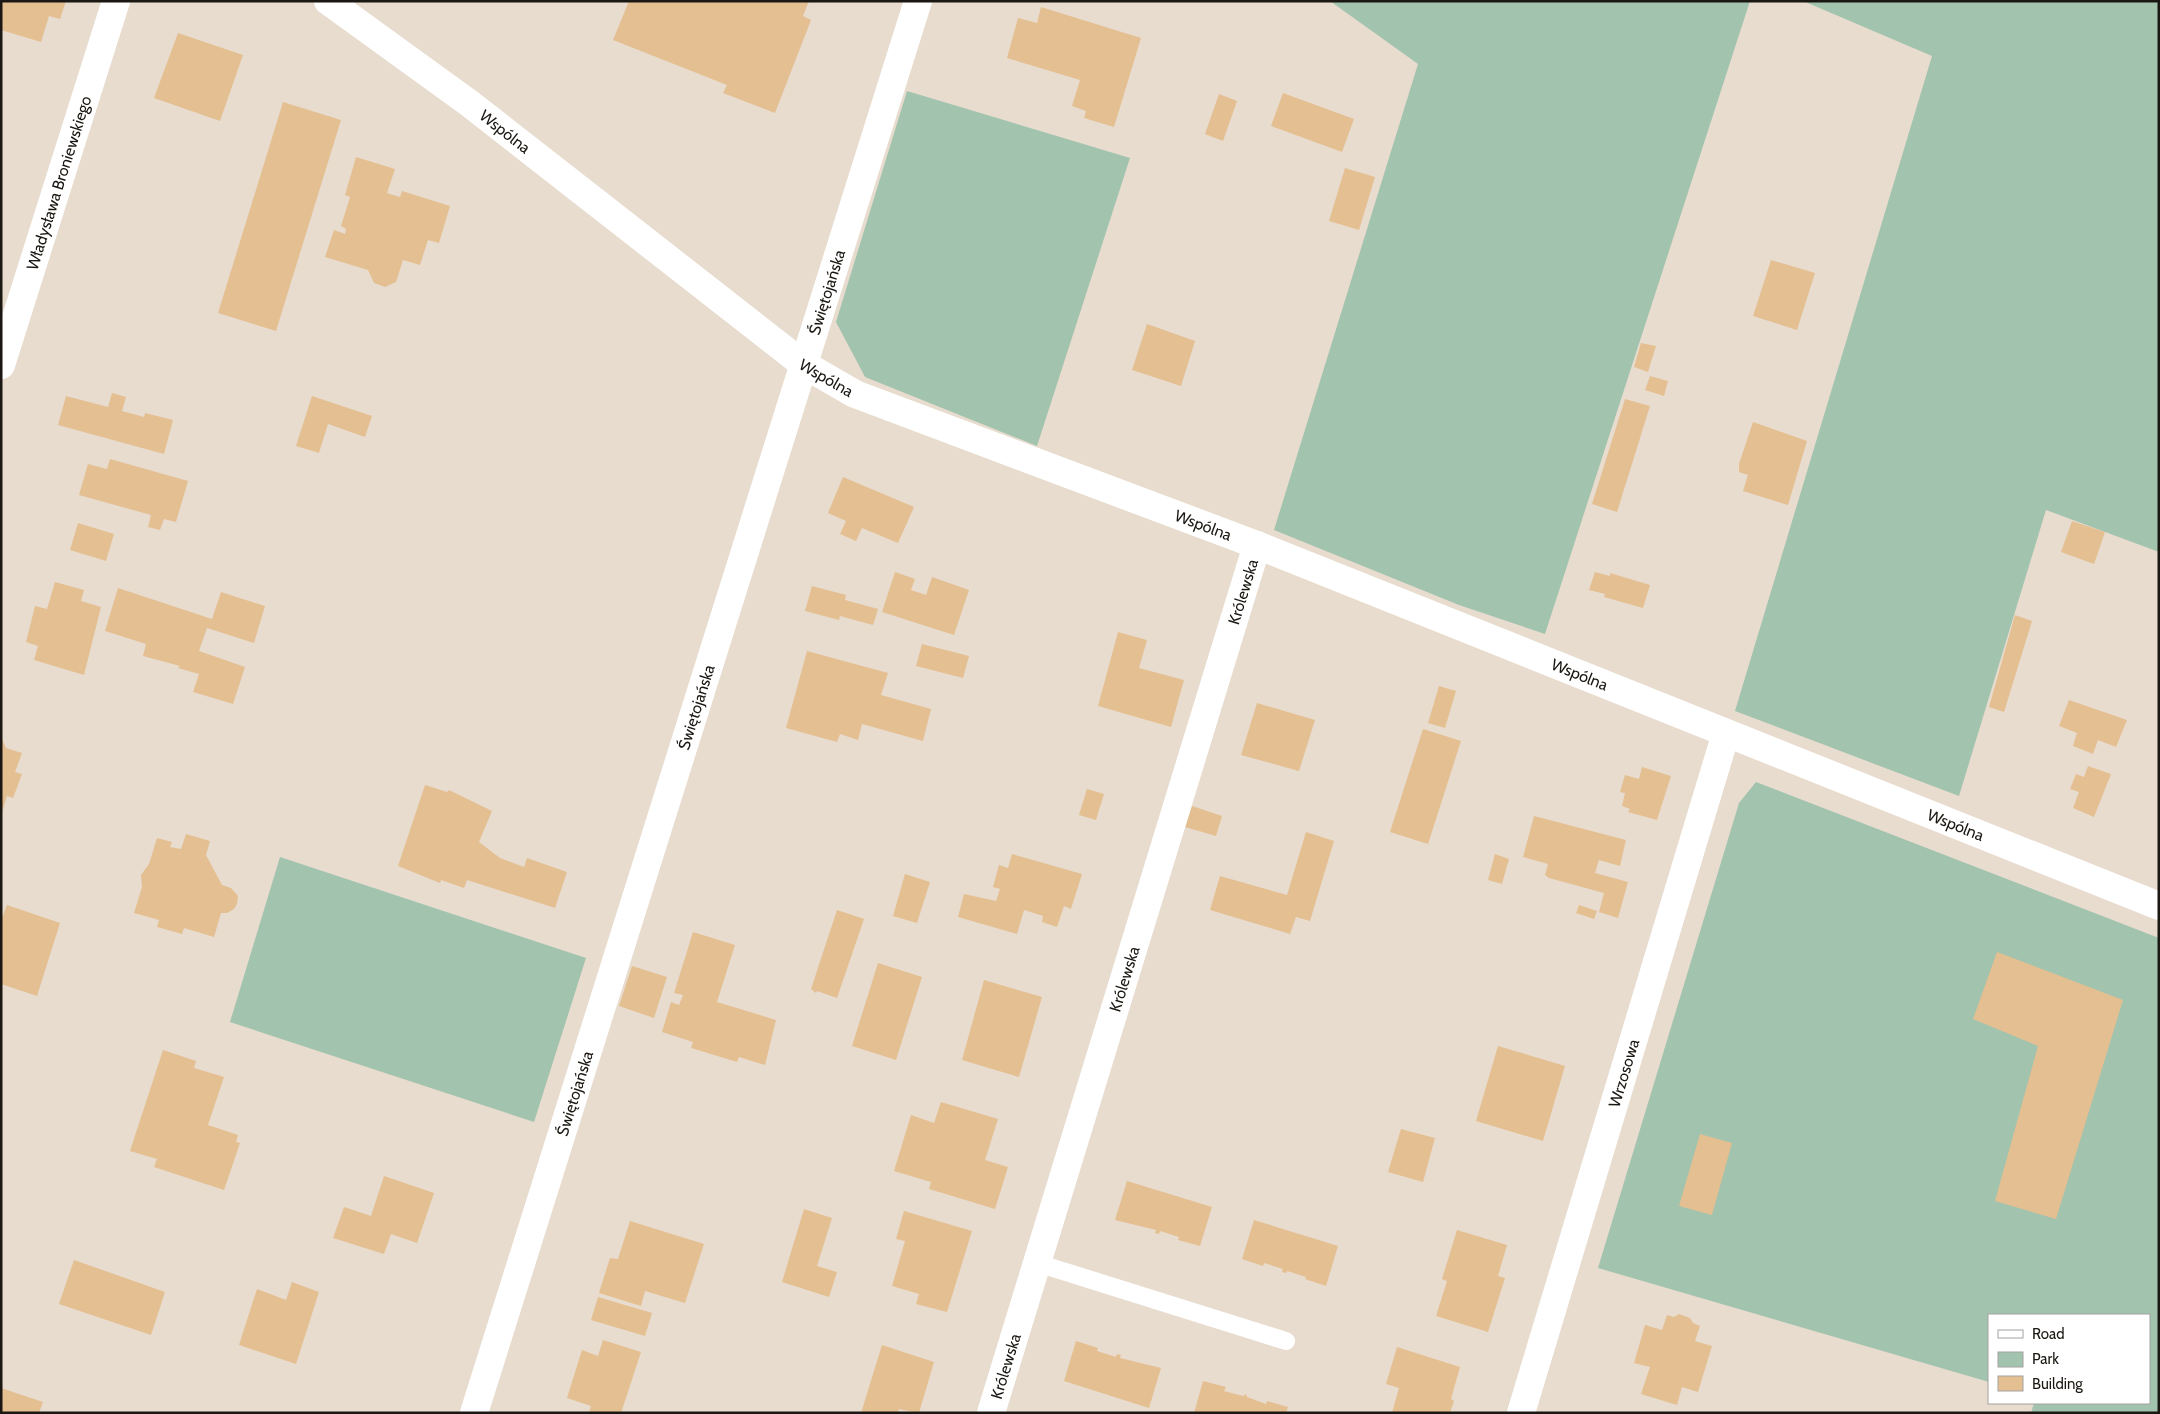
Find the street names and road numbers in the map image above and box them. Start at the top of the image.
street label: Władysława Broniewskiego [23,93,96,273]
street label: Wspólna [476,106,534,158]
street label: Świętojańska [805,247,849,337]
street label: Wspólna [796,355,857,401]
street label: Wspólna [1172,506,1235,545]
street label: Królewska [1224,556,1262,627]
street label: Wspólna [1548,655,1611,695]
street label: Świętojańska [674,662,719,752]
street label: Wspólna [1924,805,1987,845]
street label: Królewska [1106,944,1144,1014]
street label: Wrzosowa [1605,1036,1643,1110]
street label: Świętojańska [553,1048,597,1138]
street label: Królewska [987,1331,1025,1401]

